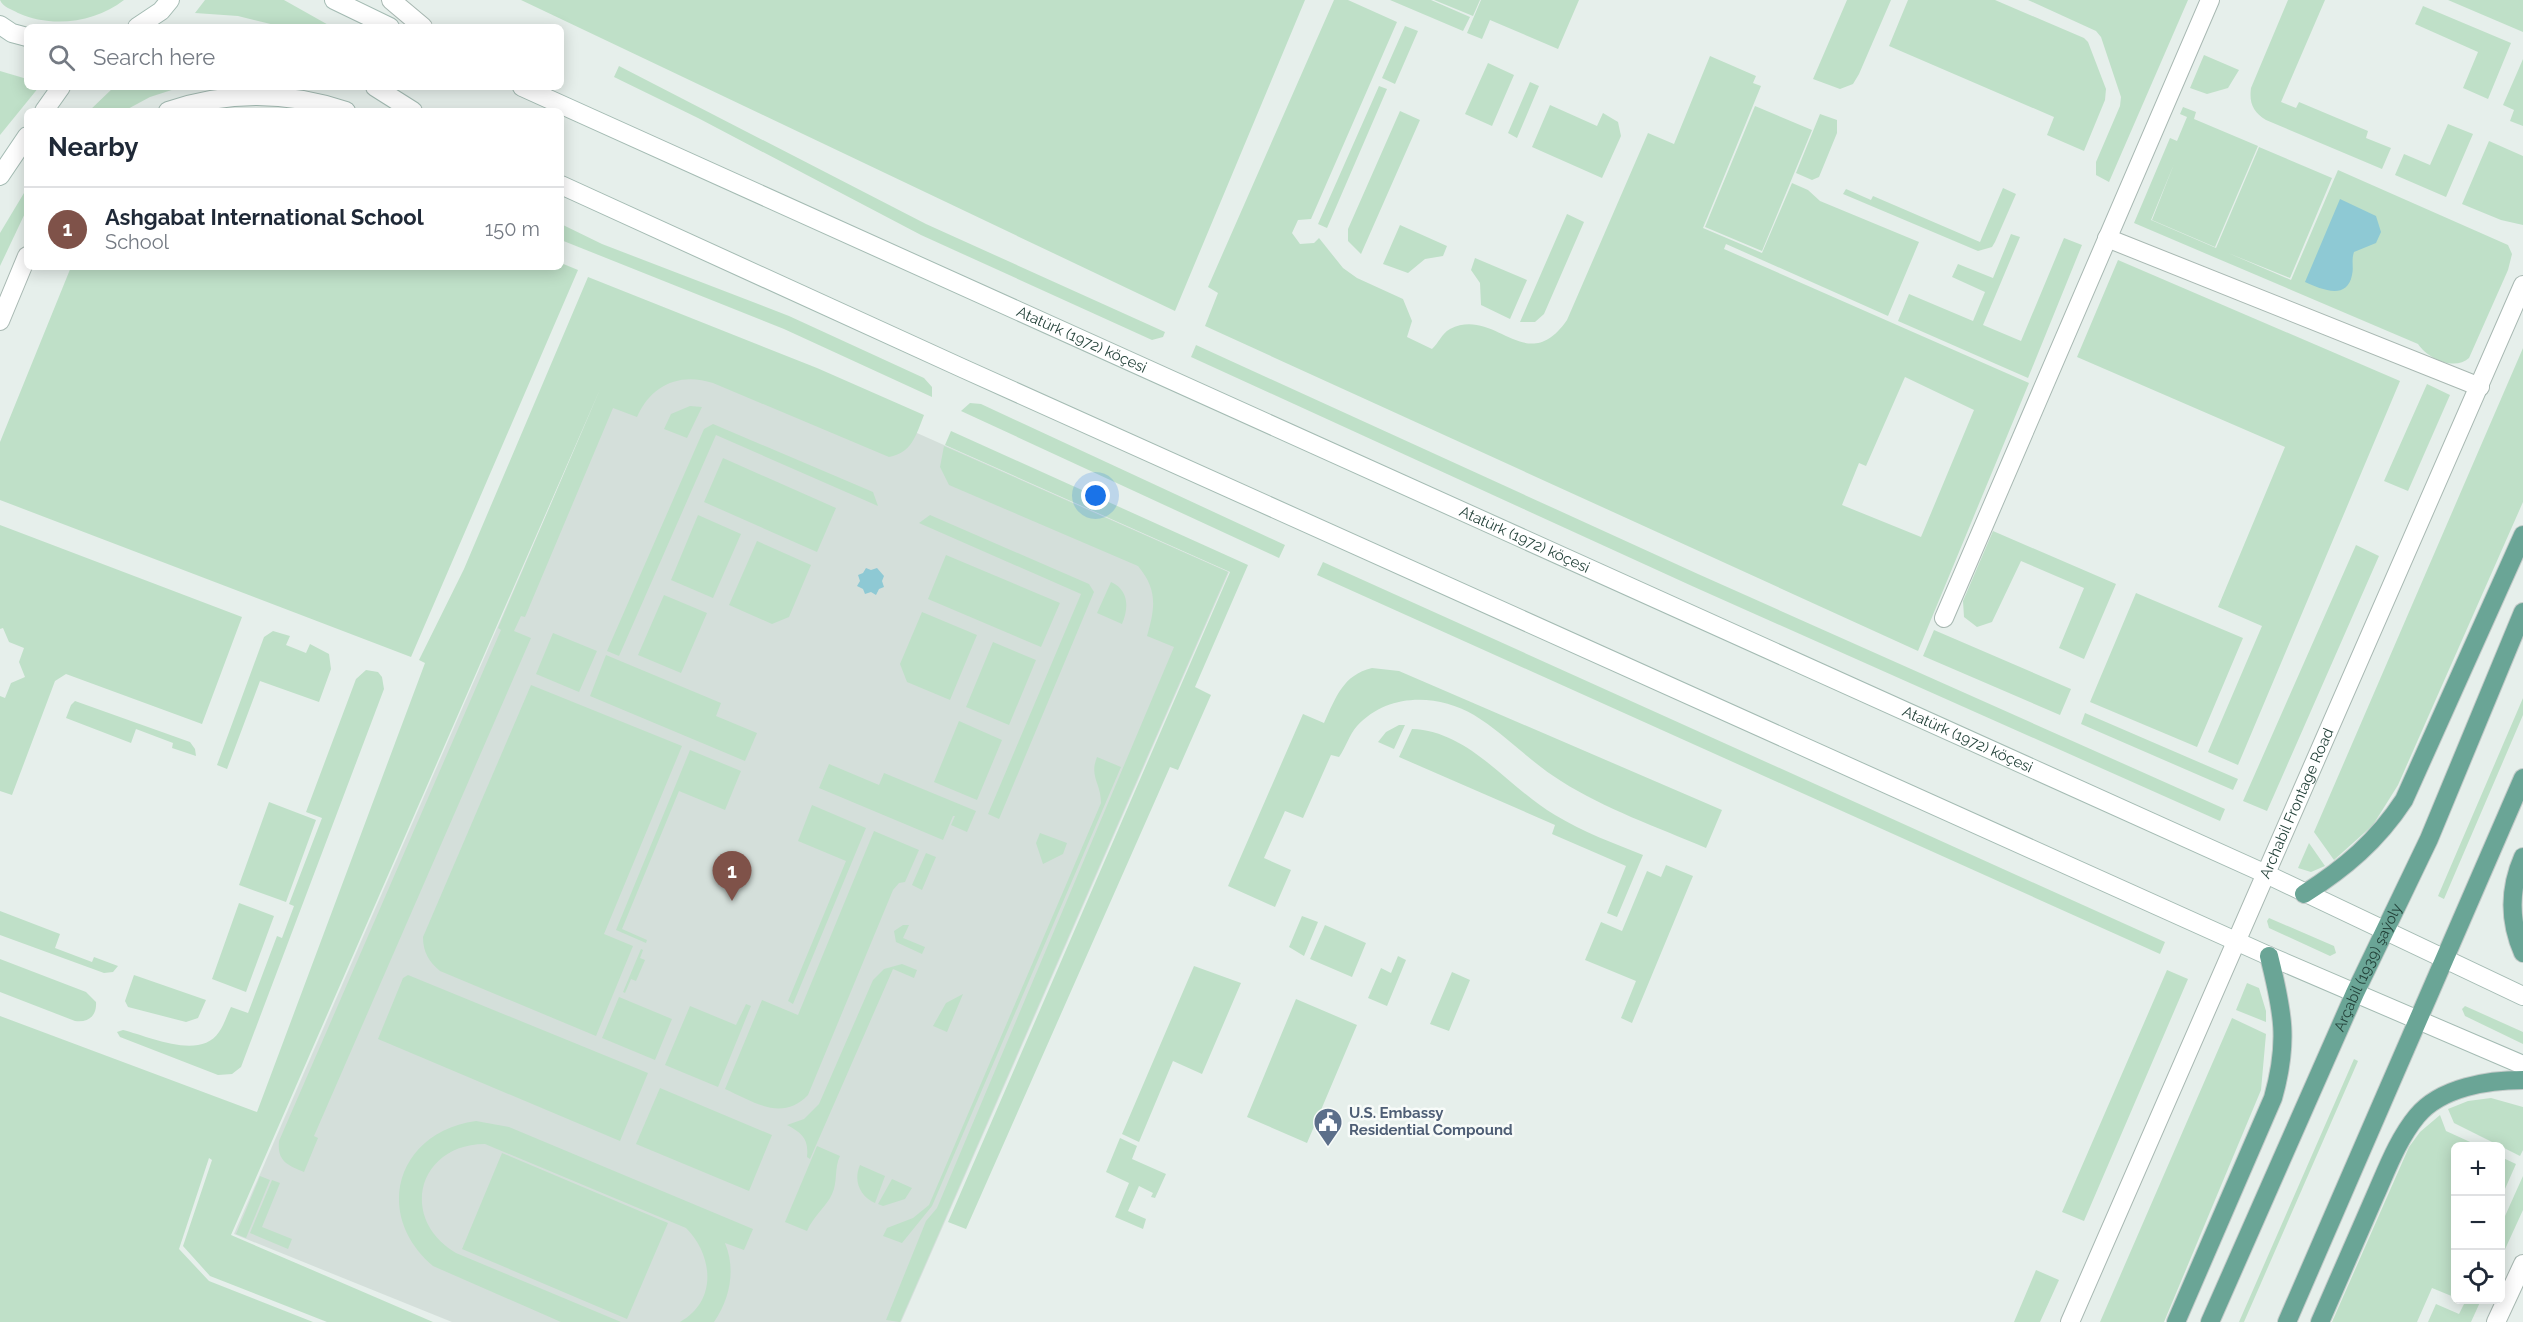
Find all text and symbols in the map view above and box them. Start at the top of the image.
search box [24,24,564,90]
icon: search [45,41,78,74]
text: Search here [93,44,215,70]
text: Nearby [48,132,138,162]
text: Ashgabat International School [105,204,424,230]
text: 1 [63,217,72,241]
text: 150 m [485,217,540,241]
text: School [105,230,169,254]
street label: Atatürk (1972) köçesi [1014,302,1150,377]
your location [1081,481,1110,510]
street label: Atatürk (1972) köçesi [1457,502,1593,577]
street label: Atatürk (1972) köçesi [1900,702,2036,777]
street label: Archabil Frontage Road [2256,725,2337,881]
pin: 1 [712,852,752,901]
street label: Arçabil (1939) şaýoly [2330,901,2406,1034]
place label: U.S. Embassy Residential Compound [1349,1104,1513,1139]
public building icon: U.S. Embassy Residential Compound [1312,1106,1344,1148]
map controls [2451,1142,2505,1304]
button: + [2451,1142,2505,1196]
button: − [2451,1196,2505,1250]
button: locate [2451,1250,2505,1304]

